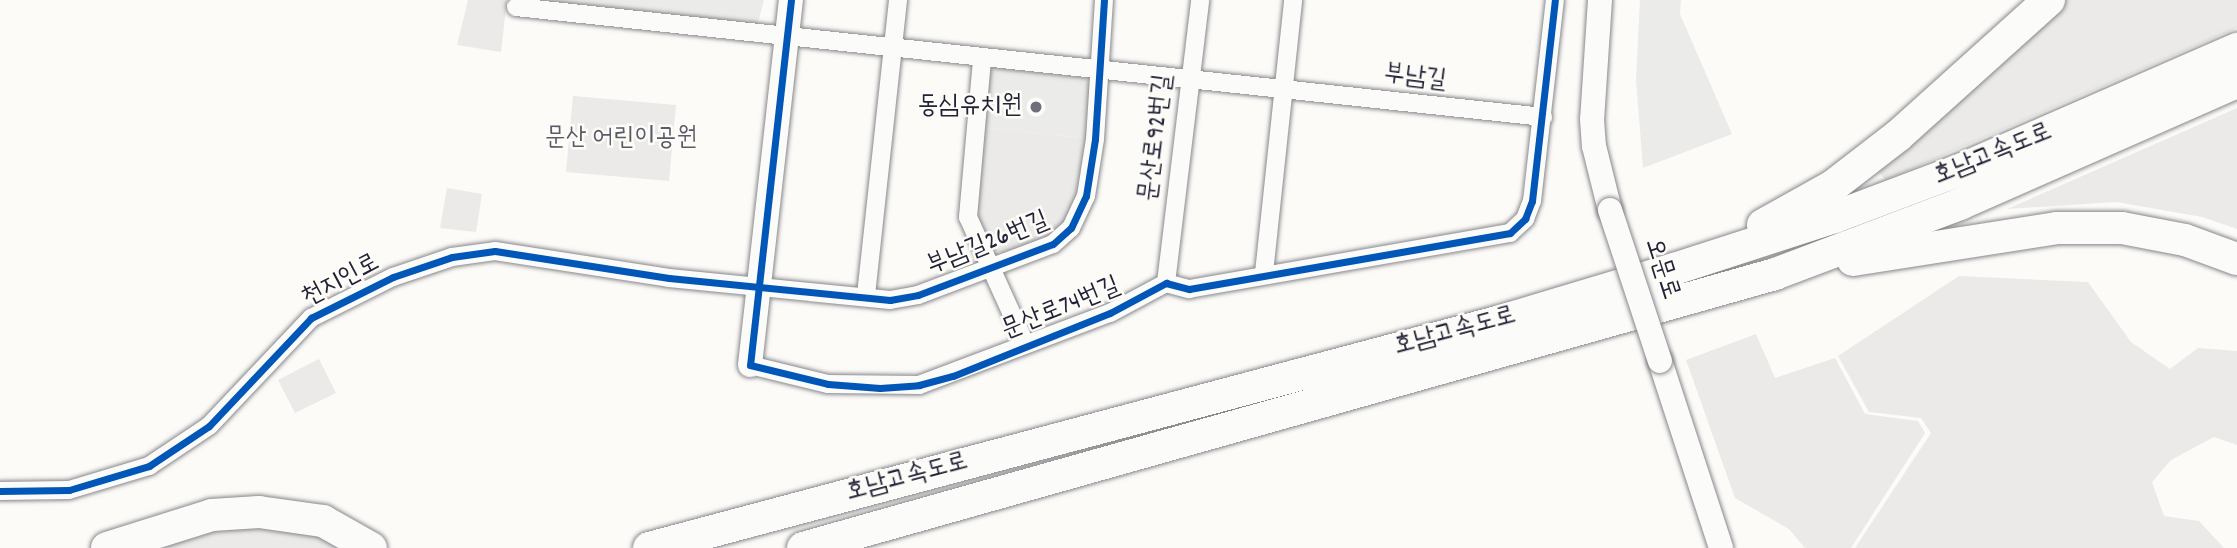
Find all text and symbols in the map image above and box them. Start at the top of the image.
street label: 부남길 [1382,59,1448,97]
street label: 문산로92번길 [1134,73,1180,203]
place label: 동심유치원 [917,91,1022,123]
marker: 동심유치원 [1028,99,1044,115]
street label: 호남고속도로 [1929,117,2057,193]
park label: 문산 어린이공원 [545,123,697,155]
street label: 부남길26번길 [922,205,1054,283]
street label: 오문로 [1636,234,1686,304]
street label: 천지인로 [297,248,385,314]
street label: 문산로74번길 [997,271,1125,347]
street label: 호남고속도로 [1390,301,1520,363]
street label: 호남고속도로 [842,447,972,509]

